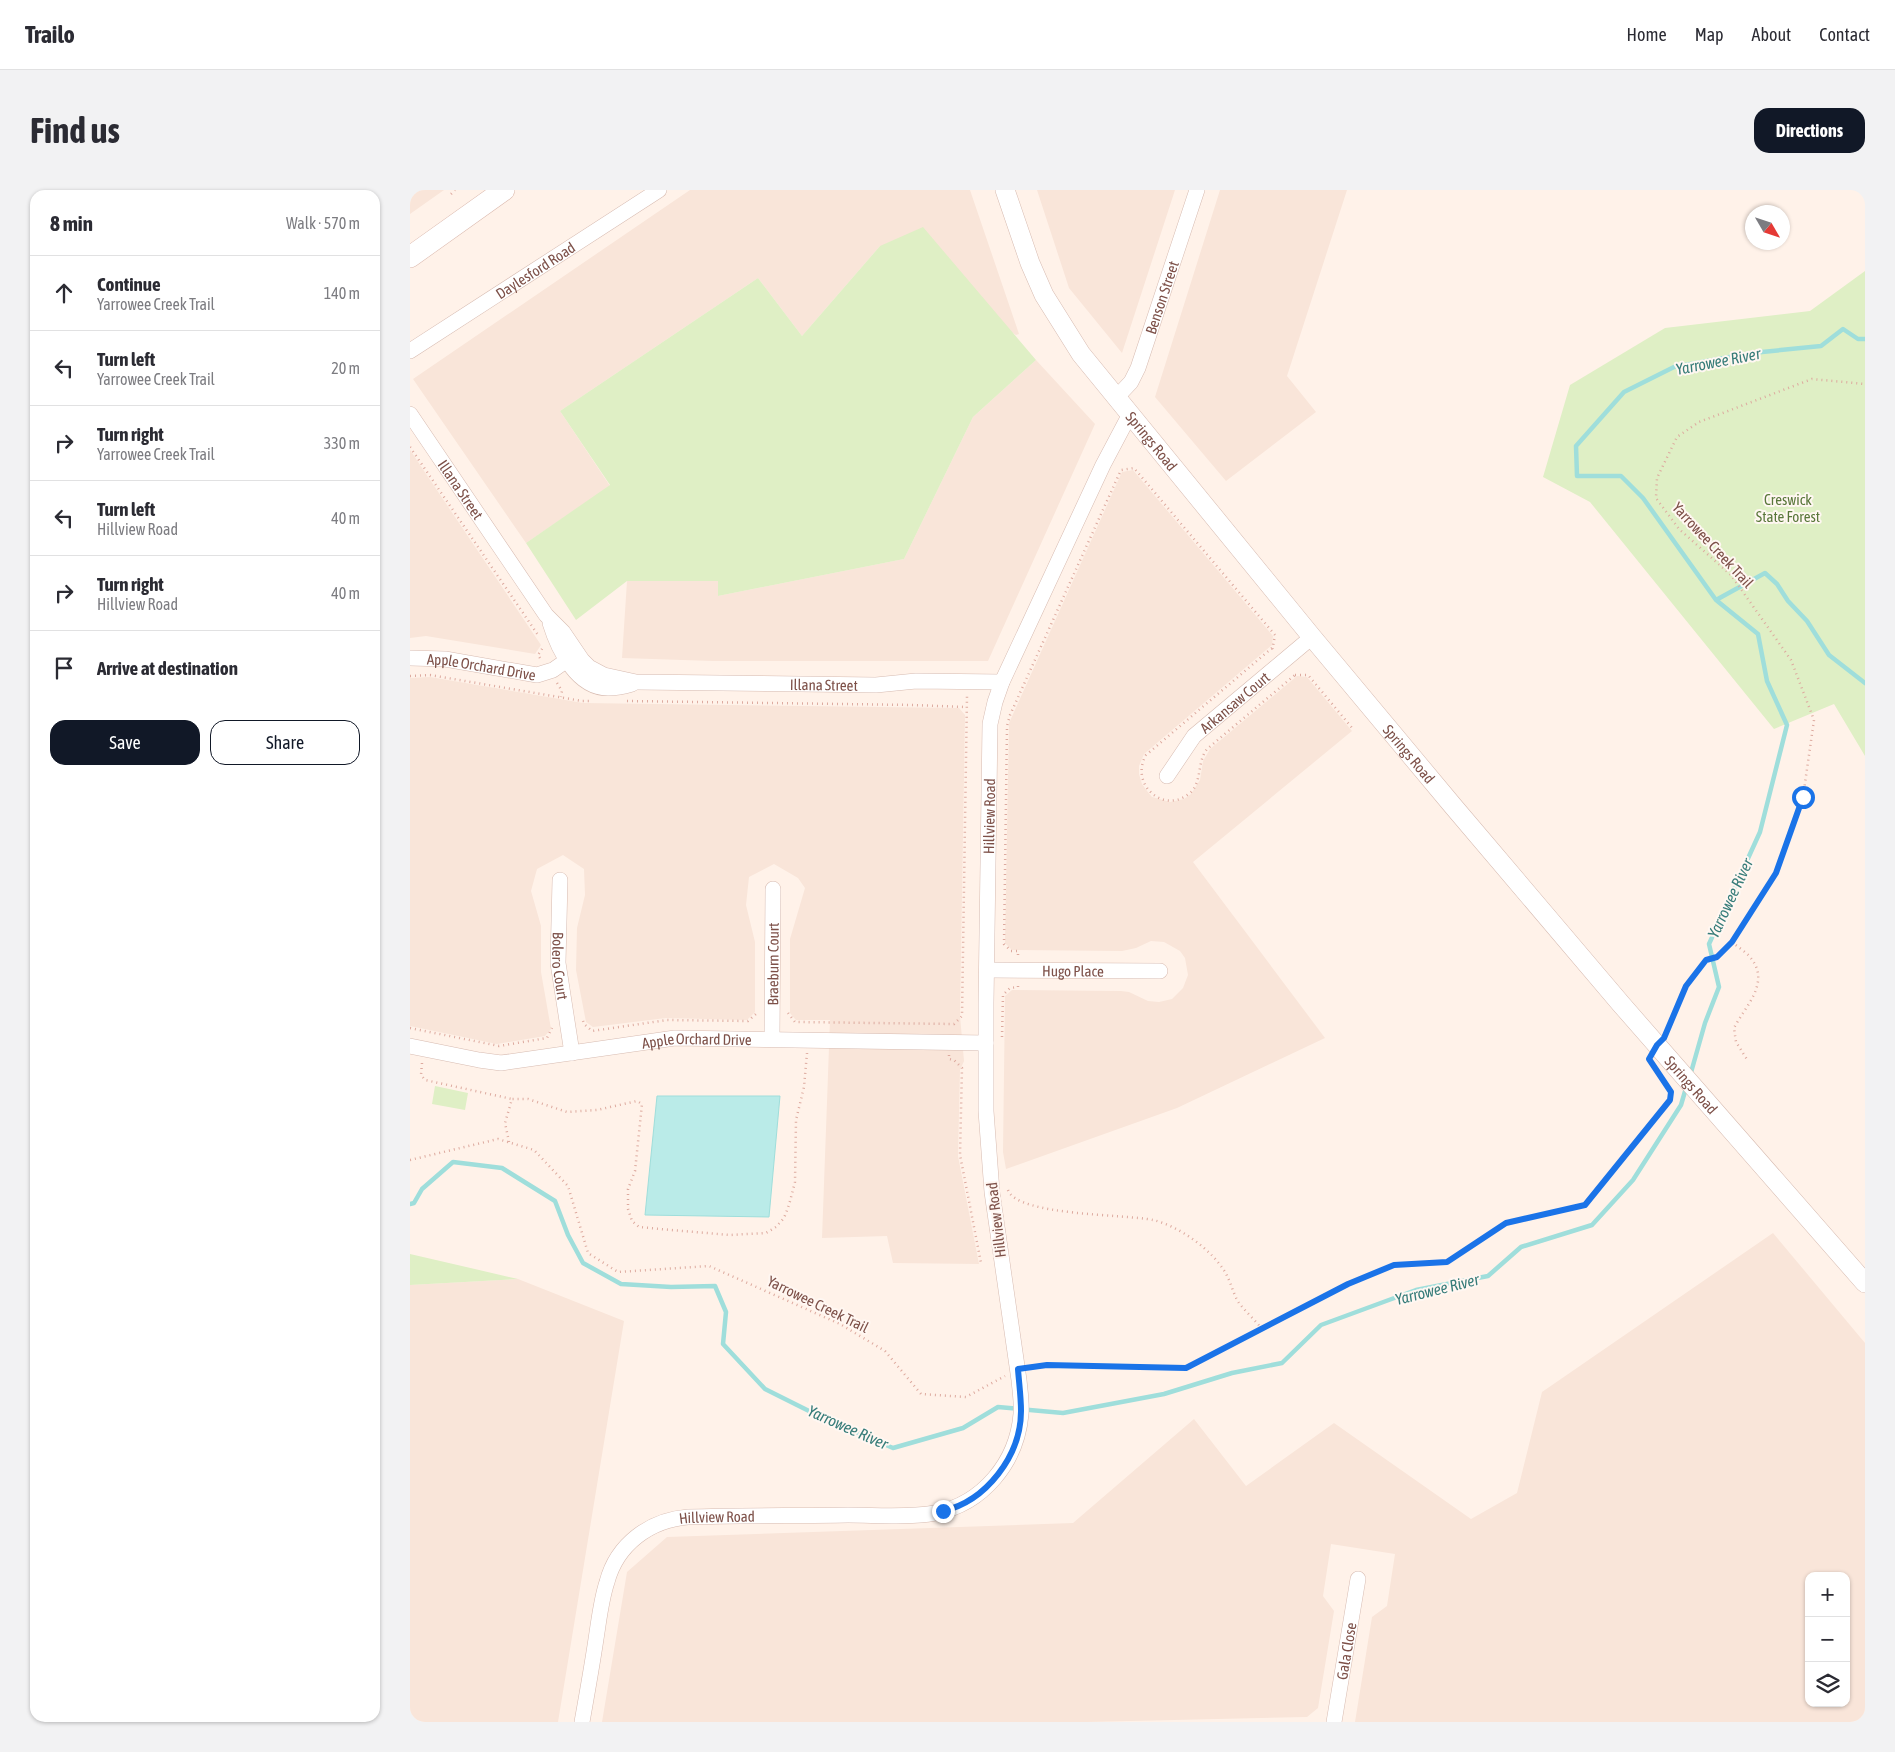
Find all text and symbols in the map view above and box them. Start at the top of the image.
text: Trailo [25,21,75,48]
text: Home [1627,24,1667,45]
text: Map [1695,24,1724,45]
text: About [1752,24,1791,45]
text: Contact [1819,24,1870,45]
button: Directions [1754,108,1865,153]
text: Find us [30,110,120,150]
north arrow [1745,205,1790,250]
text: 8 min [50,211,93,235]
text: Walk · 570 m [286,214,360,232]
street label: Daylesford Road [492,238,578,302]
street label: Benson Street [1141,259,1181,336]
text: Continue [97,273,161,295]
icon: ahead [50,279,78,307]
text: 140 m [324,284,360,302]
text: Yarrowee Creek Trail [97,295,215,313]
water label: Yarrowee River [1674,344,1763,378]
text: Turn left [97,348,155,370]
icon: left [50,354,78,382]
text: 20 m [331,359,360,377]
text: Yarrowee Creek Trail [97,370,215,388]
street label: Springs Road [1123,408,1181,474]
text: Turn right [97,423,164,445]
icon: right [50,429,78,457]
text: 330 m [324,434,360,452]
text: Yarrowee Creek Trail [97,445,215,463]
street label: Illana Street [435,456,487,522]
park label: Creswick State Forest [1756,491,1820,525]
text: Turn left [97,498,155,520]
street label: Yarrowee Creek Trail [1669,499,1757,591]
icon: left [50,504,78,532]
text: 40 m [331,509,360,527]
text: Hillview Road [97,520,178,538]
text: Turn right [97,573,164,595]
icon: right [50,579,78,607]
text: 40 m [331,584,360,602]
text: Hillview Road [97,595,178,613]
street label: Apple Orchard Drive [427,650,537,683]
icon: arrive [50,654,78,682]
text: Arrive at destination [97,657,238,679]
street label: Arkansaw Court [1196,668,1273,736]
street label: Illana Street [790,675,858,693]
button: Save [50,720,200,765]
button: Share [210,720,360,765]
street label: Springs Road [1380,721,1439,786]
street label: Hillview Road [980,778,998,854]
route start [1792,786,1815,809]
water label: Yarrowee River [1704,854,1757,941]
street label: Braeburn Court [764,922,781,1006]
street label: Bolero Court [549,932,572,1001]
street label: Hugo Place [1042,962,1104,979]
street label: Apple Orchard Drive [641,1029,752,1051]
street label: Springs Road [1662,1052,1721,1117]
street label: Hillview Road [983,1181,1009,1259]
water label: Yarrowee River [1393,1270,1482,1308]
street label: Yarrowee Creek Trail [765,1272,871,1336]
water label: Yarrowee River [805,1401,892,1453]
route end [932,1500,955,1523]
street label: Hillview Road [678,1507,755,1526]
map controls [1805,1572,1850,1707]
button: + [1805,1572,1850,1617]
button: − [1805,1617,1850,1662]
street label: Gala Close [1333,1621,1359,1681]
button: layers [1805,1662,1850,1707]

